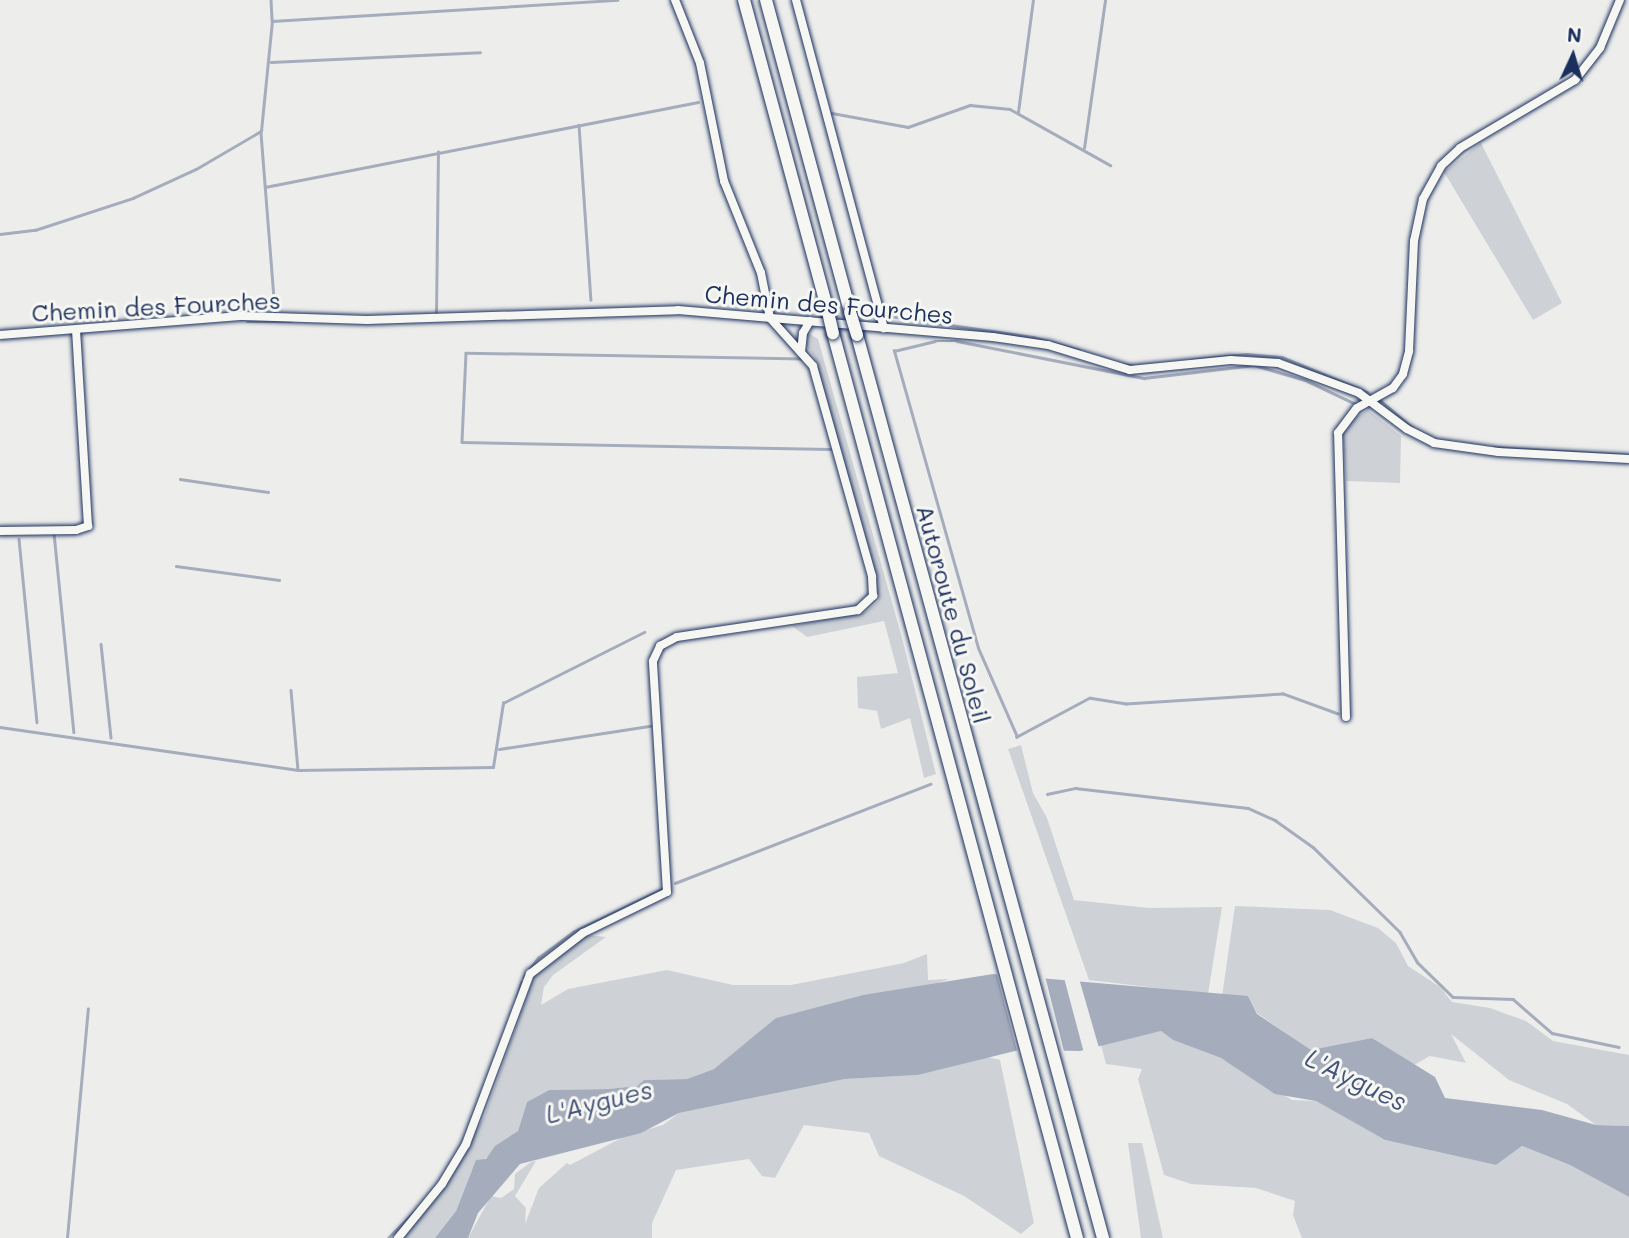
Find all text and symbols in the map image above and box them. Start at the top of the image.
north arrow [1538,21,1608,91]
text: N [1566,22,1583,48]
street label: Chemin des Fourches [704,279,954,329]
street label: Chemin des Fourches [31,285,281,327]
street label: Autoroute du Soleil [911,502,997,726]
water label: L'Aygues [1300,1042,1412,1118]
water label: L'Aygues [542,1074,656,1130]

